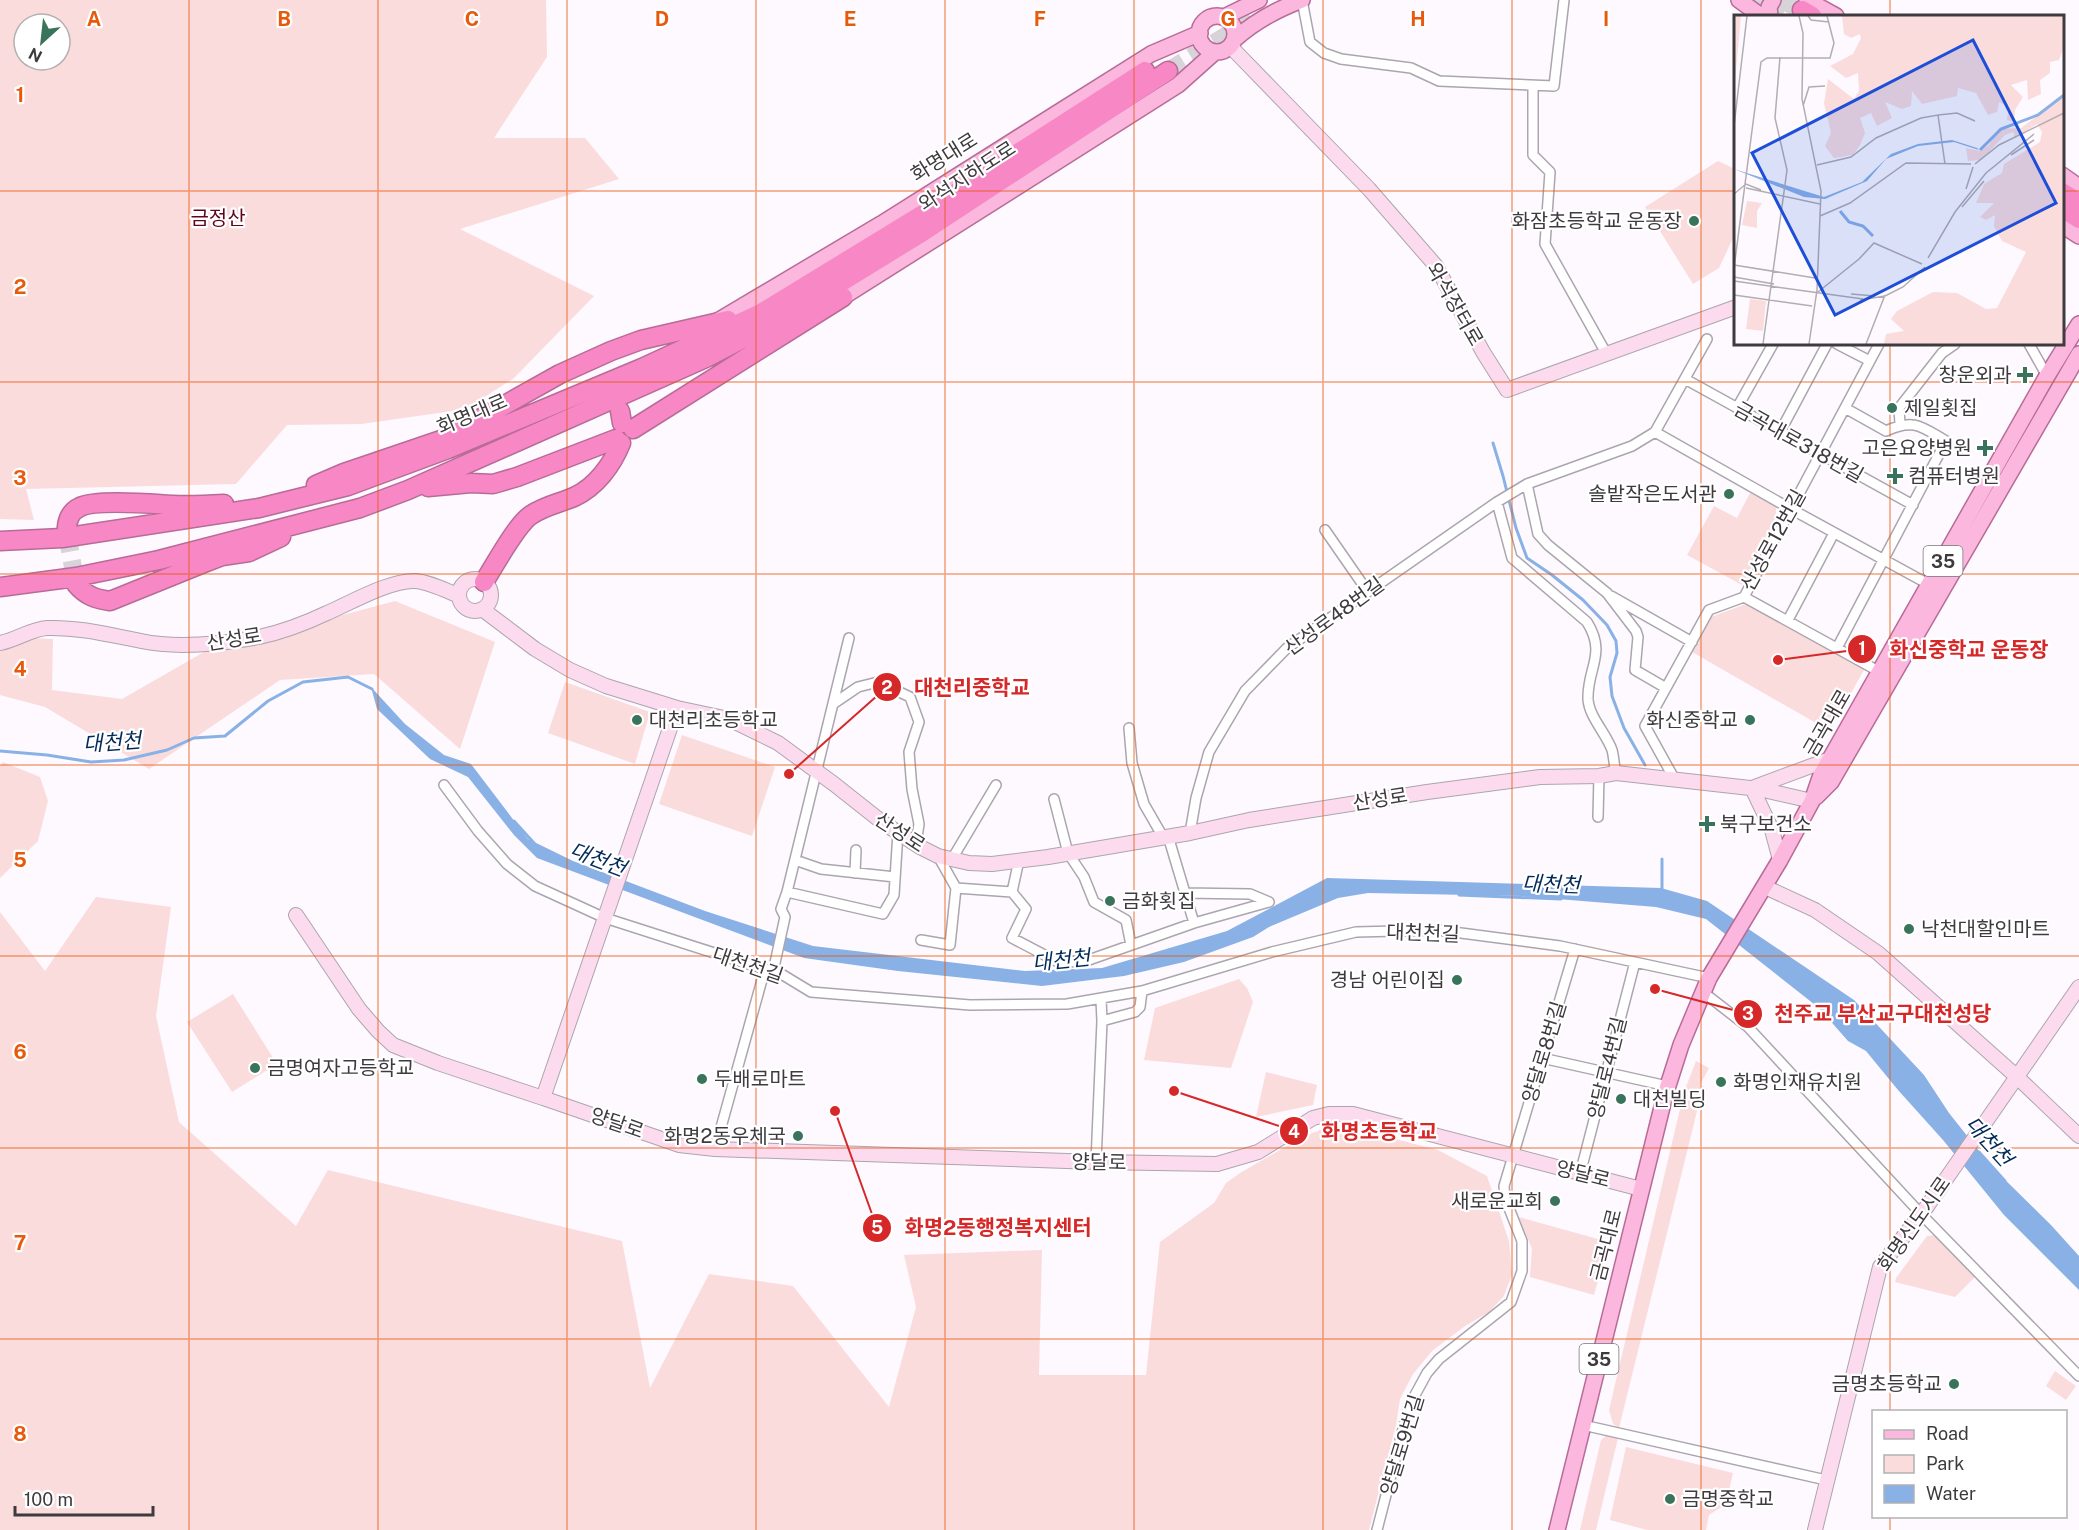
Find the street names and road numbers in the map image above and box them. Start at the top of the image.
street label: 화명대로 [906,127,982,187]
street label: 와석지하도로 [914,136,1020,216]
street label: 와석장터로 [1422,258,1488,350]
street label: 화명대로 [433,389,511,439]
street label: 금곡대로318번길 [1730,397,1868,487]
street label: 산성로12번길 [1735,485,1811,595]
road number: 35 [1924,546,1962,576]
street label: 산성로48번길 [1279,572,1389,660]
street label: 산성로 [205,623,263,655]
street label: 금곡대로 [1798,685,1856,761]
street label: 산성로 [1351,783,1409,815]
street label: 산성로 [870,807,930,857]
street label: 대천천길 [1386,920,1460,946]
street label: 대천천길 [709,942,787,988]
street label: 양달로8번길 [1517,998,1571,1106]
street label: 양달로4번길 [1583,1014,1631,1122]
street label: 양달로 [587,1103,647,1143]
street label: 양달로 [1071,1150,1127,1174]
street label: 양달로 [1553,1156,1613,1192]
street label: 화명신도시로 [1873,1172,1955,1276]
street label: 금곡대로 [1585,1206,1627,1284]
road number: 35 [1580,1344,1618,1374]
street label: 양달로9번길 [1375,1392,1429,1498]

